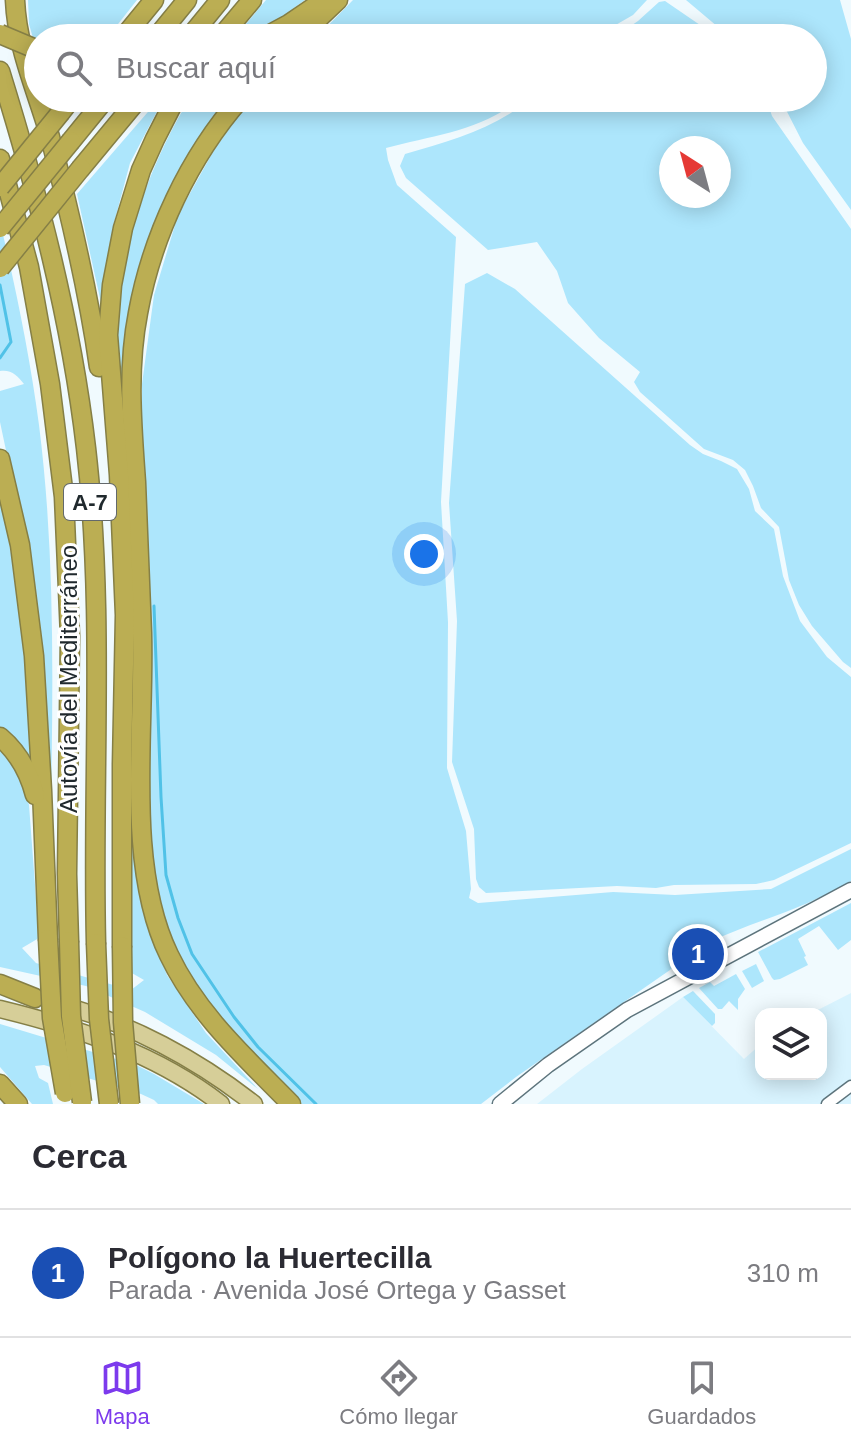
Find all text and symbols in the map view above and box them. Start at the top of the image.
search box [24,24,827,112]
icon: search [52,46,96,90]
text: Buscar aquí [116,51,276,84]
north arrow [659,136,731,208]
road number: A-7 [64,484,116,520]
your location [404,534,444,574]
street label: Autovía del Mediterráneo [55,545,82,813]
pin: 1 [672,924,724,984]
map controls [755,1008,827,1080]
button: layers [755,1008,827,1080]
text: Cerca [32,1137,127,1175]
text: Polígono la Huertecilla [108,1241,431,1274]
text: 1 [51,1258,65,1288]
text: 310 m [747,1258,819,1288]
text: Parada · Avenida José Ortega y Gasset [108,1275,566,1305]
tab: Mapa [95,1356,150,1430]
tab: Cómo llegar [339,1356,458,1430]
tab: Guardados [647,1356,756,1430]

